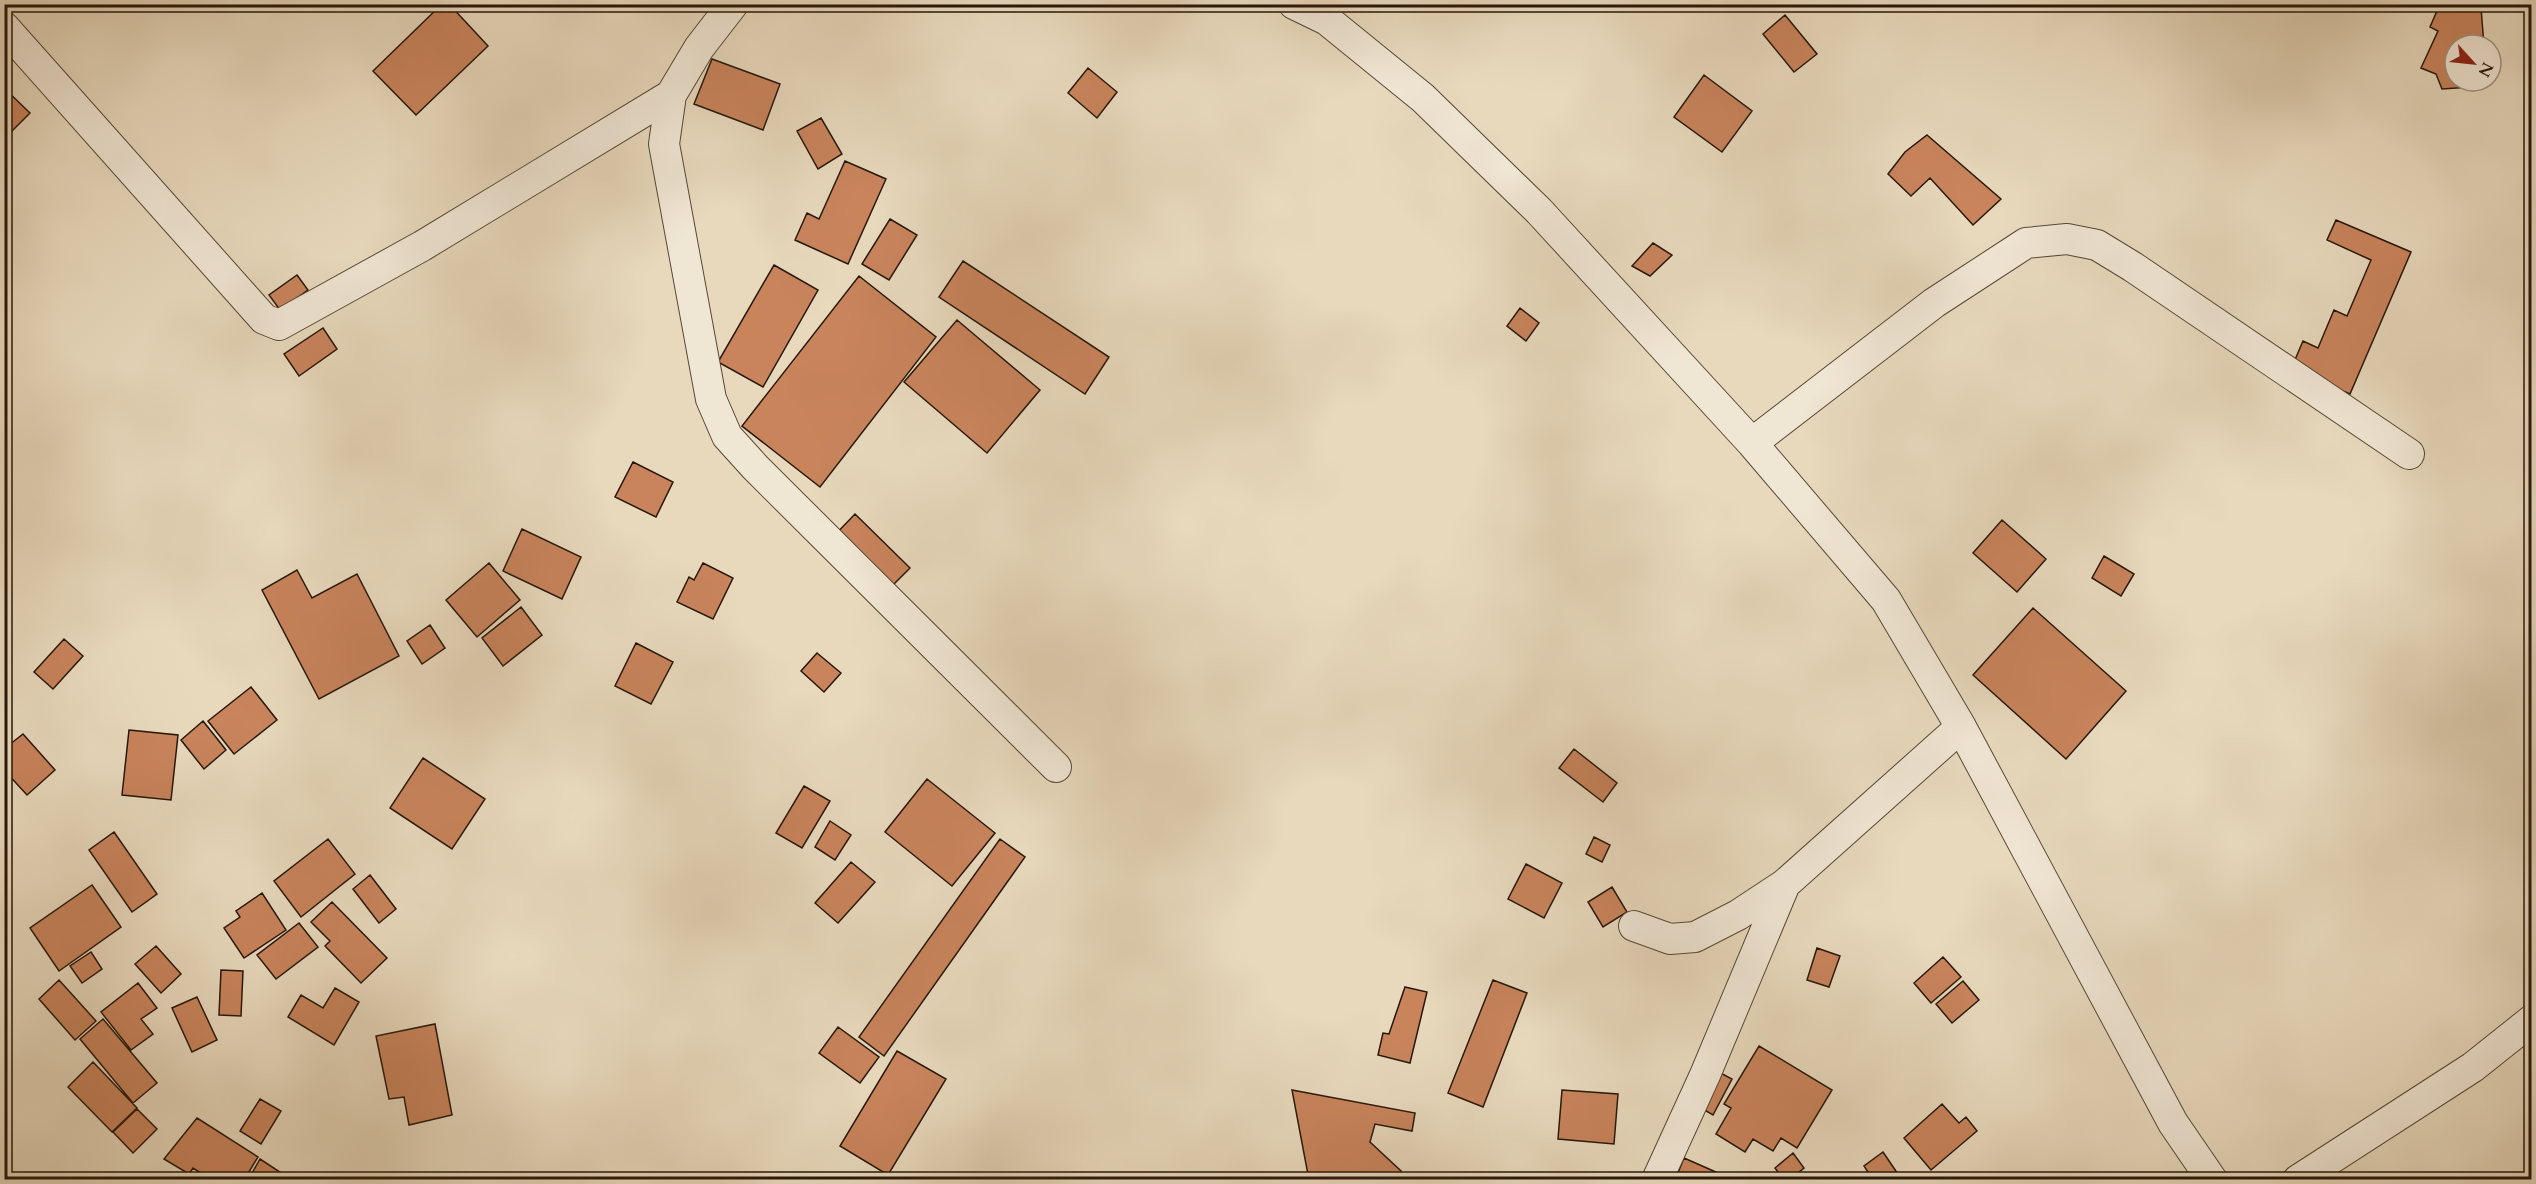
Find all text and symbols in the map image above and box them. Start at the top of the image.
north arrow [2443,33,2503,93]
text: N [2472,58,2498,81]

